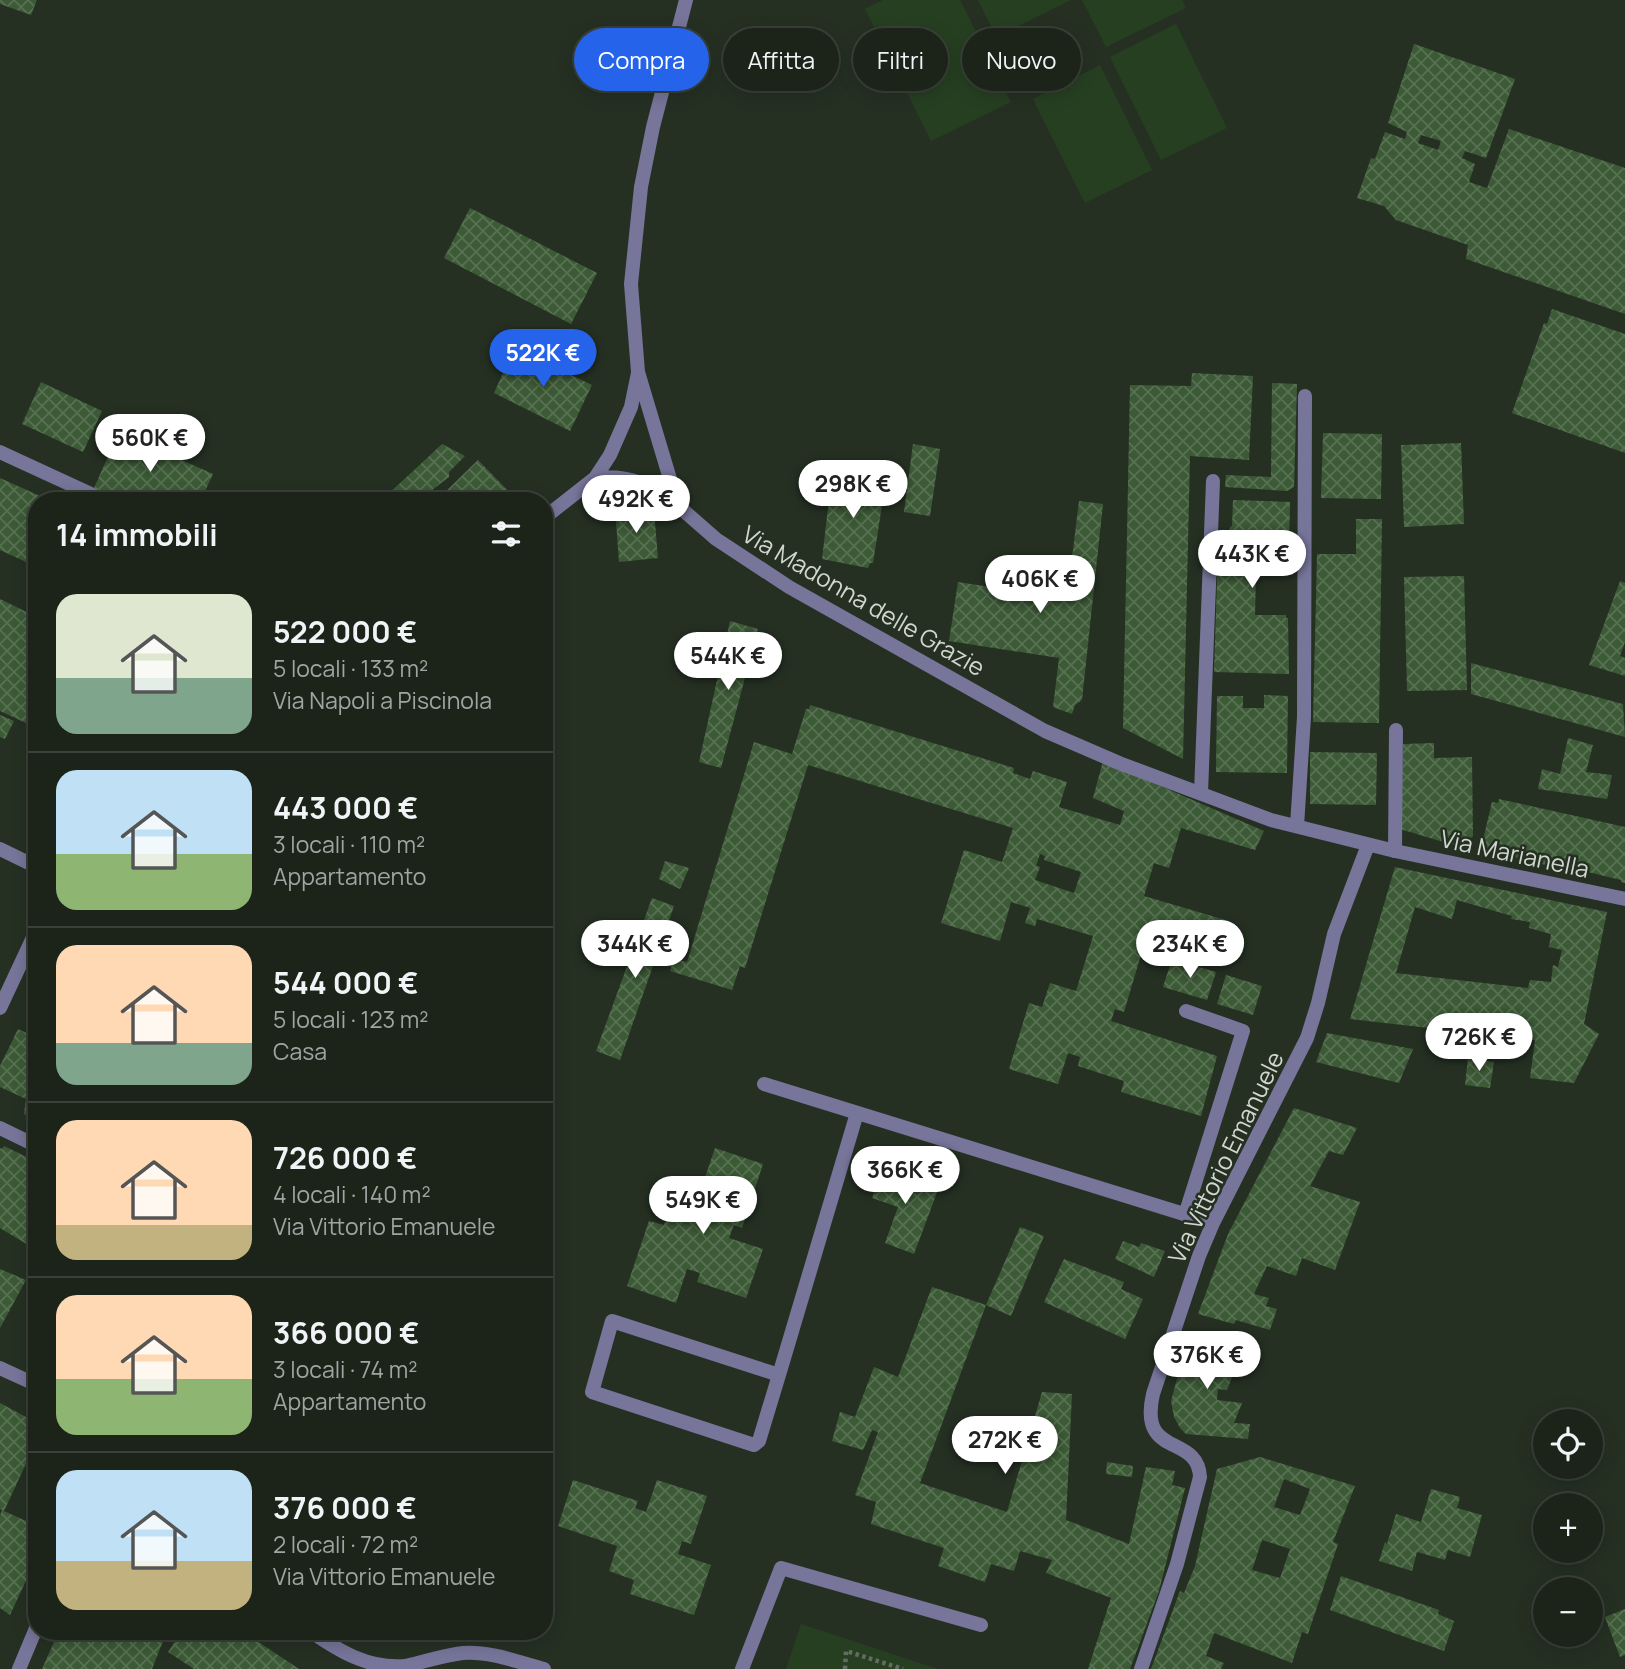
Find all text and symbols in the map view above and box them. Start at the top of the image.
chip: Compra [574,28,709,91]
chip: Affitta [723,28,839,91]
chip: Filtri [853,28,948,91]
chip: Nuovo [962,28,1081,91]
pin: 522K € [486,330,600,389]
text: 522K € [506,336,581,368]
pin: 560K € [93,414,207,474]
text: 560K € [111,421,189,453]
pin: 298K € [796,461,910,520]
text: 298K € [815,467,891,499]
pin: 492K € [579,476,693,535]
text: 492K € [598,482,674,514]
text: 14 immobili [56,514,218,555]
icon: filters [487,515,525,553]
street label: Via Madonna delle Grazie [737,517,991,683]
pin: 443K € [1195,530,1309,590]
text: 443K € [1214,537,1290,569]
pin: 406K € [983,556,1097,615]
text: 406K € [1001,562,1079,594]
text: 522 000 € [273,611,417,652]
icon: home [112,622,196,706]
pin: 544K € [671,632,785,692]
text: 544K € [690,639,766,671]
text: 5 locali · 133 m² [273,652,428,684]
text: Via Napoli a Piscinola [273,684,492,716]
text: 443 000 € [273,787,418,828]
icon: home [112,798,196,882]
street label: Via Marianella [1437,821,1593,885]
text: 3 locali · 110 m² [273,828,425,860]
text: Appartamento [273,860,426,892]
pin: 344K € [578,920,692,980]
pin: 234K € [1133,920,1247,980]
text: 344K € [597,927,673,959]
text: 234K € [1152,927,1228,959]
text: 544 000 € [273,962,418,1003]
icon: home [112,973,196,1057]
text: 5 locali · 123 m² [273,1003,429,1035]
pin: 726K € [1422,1014,1536,1073]
text: 726K € [1442,1020,1516,1052]
text: Casa [273,1035,327,1067]
street label: Via Vittorio Emanuele [1159,1045,1291,1269]
text: 726 000 € [273,1137,417,1178]
pin: 366K € [848,1146,962,1206]
icon: home [112,1148,196,1232]
text: 366K € [867,1153,943,1185]
pin: 549K € [646,1176,760,1236]
text: 4 locali · 140 m² [273,1178,431,1210]
text: 549K € [665,1183,741,1215]
text: Via Vittorio Emanuele [273,1210,495,1242]
text: 366 000 € [273,1312,419,1353]
icon: home [112,1323,196,1407]
pin: 376K € [1150,1332,1264,1391]
text: 376K € [1170,1338,1244,1370]
text: 3 locali · 74 m² [273,1353,417,1385]
text: Appartamento [273,1385,426,1417]
map controls [1533,1409,1603,1647]
button: locate [1533,1409,1603,1479]
pin: 272K € [948,1416,1062,1476]
text: 272K € [968,1423,1042,1455]
text: 376 000 € [273,1487,417,1528]
button: + [1533,1493,1603,1563]
icon: home [112,1498,196,1582]
text: 2 locali · 72 m² [273,1528,418,1560]
text: Via Vittorio Emanuele [273,1560,495,1592]
button: − [1533,1577,1603,1647]

